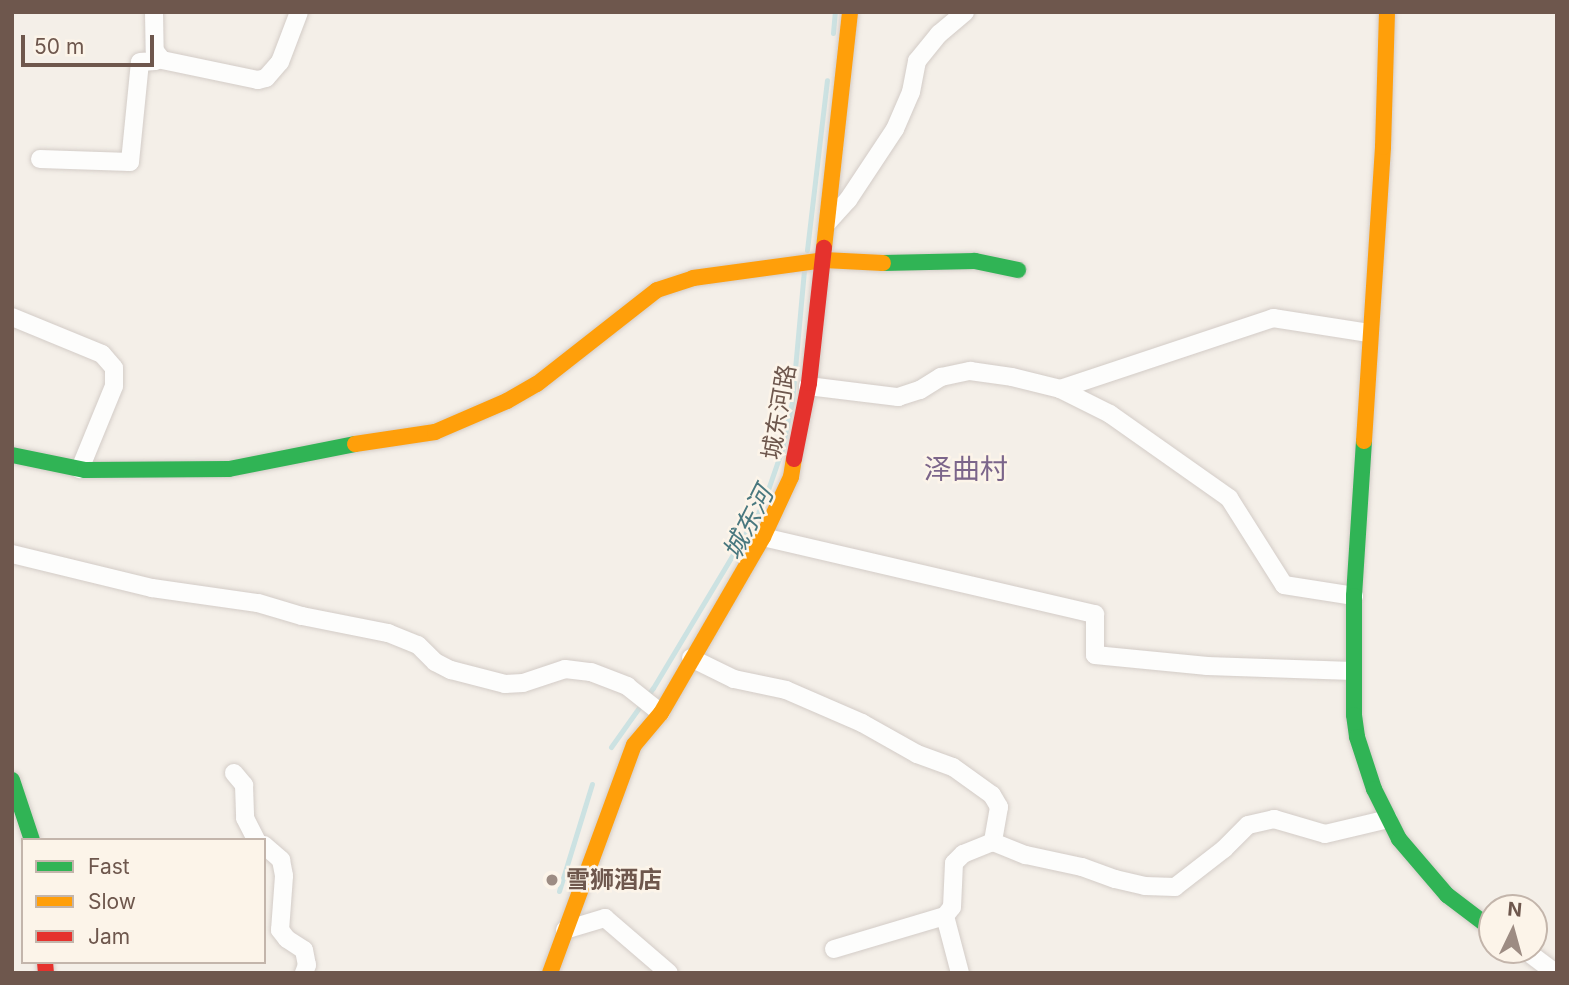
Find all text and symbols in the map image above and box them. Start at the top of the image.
scale bar [24,21,158,65]
text: 50 m [34,34,84,59]
street label: 城东河路 [756,362,802,462]
district label: 泽曲村 [924,452,1008,486]
water label: 城东河 [716,481,780,565]
legend [21,838,266,964]
text: Fast [88,854,130,879]
place label: 雪狮酒店 [566,866,662,894]
marker: 雪狮酒店 [544,872,560,888]
text: Slow [88,889,136,914]
north arrow [1478,894,1548,964]
text: N [1506,897,1523,922]
text: Jam [88,924,130,949]

